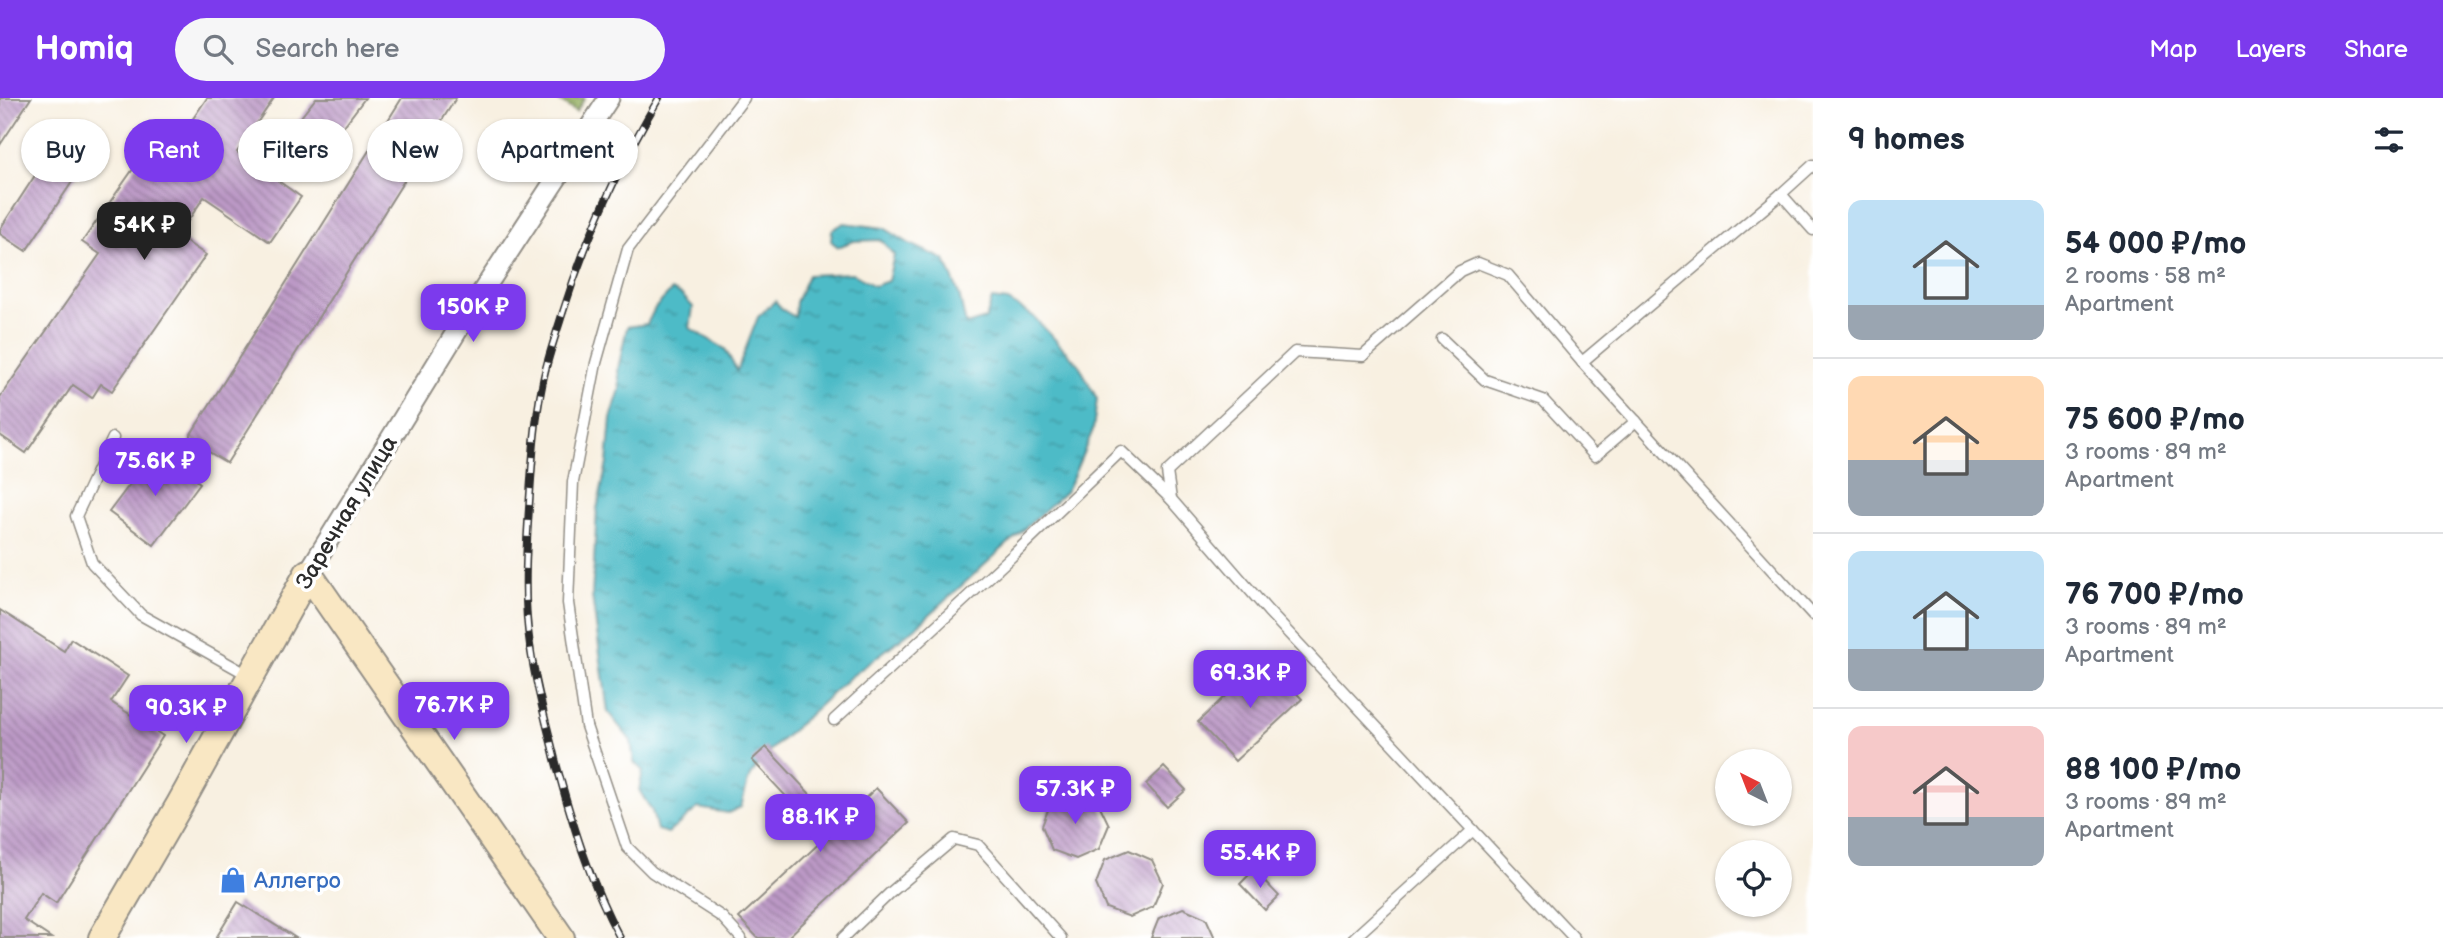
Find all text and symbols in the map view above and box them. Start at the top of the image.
search box [175,18,665,81]
text: Homiq [35,29,133,69]
icon: search [199,30,237,68]
text: Search here [255,34,400,65]
text: Map [2149,35,2197,64]
text: Layers [2235,35,2306,64]
text: Share [2344,35,2408,64]
chip: Buy [21,119,110,182]
chip: Rent [124,119,224,182]
chip: Filters [238,119,353,182]
chip: New [367,119,463,182]
chip: Apartment [477,119,638,182]
icon: filters [2370,121,2408,159]
text: 9 homes [1848,122,1965,158]
pin: 54K ₽ [95,202,193,262]
text: 54K ₽ [113,211,175,239]
text: 54 000 ₽/mo [2065,226,2246,262]
icon: home [1904,228,1988,312]
text: 2 rooms · 58 m² [2065,262,2226,290]
pin: 150K ₽ [416,285,530,344]
text: Apartment [2065,290,2174,318]
text: 150K ₽ [437,293,509,321]
text: 75 600 ₽/mo [2065,402,2245,438]
icon: home [1904,404,1988,488]
street label: Заречная улица [290,430,404,594]
pin: 75.6K ₽ [90,438,220,498]
text: 3 rooms · 89 m² [2065,438,2227,466]
text: 75.6K ₽ [115,447,195,475]
text: Apartment [2065,466,2174,494]
text: 76 700 ₽/mo [2065,577,2244,613]
icon: home [1904,579,1988,663]
text: 3 rooms · 89 m² [2065,613,2227,641]
text: Apartment [2065,641,2174,669]
pin: 69.3K ₽ [1185,650,1315,710]
text: 69.3K ₽ [1209,659,1291,687]
pin: 76.7K ₽ [389,682,519,742]
pin: 90.3K ₽ [121,686,251,745]
text: 76.7K ₽ [414,691,494,719]
text: 90.3K ₽ [145,694,227,722]
north arrow [1715,749,1792,826]
map controls [1715,749,1792,917]
text: 88 100 ₽/mo [2065,752,2241,788]
icon: home [1904,754,1988,838]
pin: 57.3K ₽ [1010,766,1140,826]
text: 57.3K ₽ [1035,775,1115,803]
text: 3 rooms · 89 m² [2065,788,2227,816]
pin: 88.1K ₽ [755,794,885,854]
text: 88.1K ₽ [781,803,859,831]
text: Apartment [2065,816,2174,844]
pin: 55.4K ₽ [1195,830,1325,890]
text: 55.4K ₽ [1220,839,1300,867]
button: locate [1715,840,1792,917]
shop icon: Аллегро [218,865,248,895]
place label: Аллегро [253,867,341,895]

